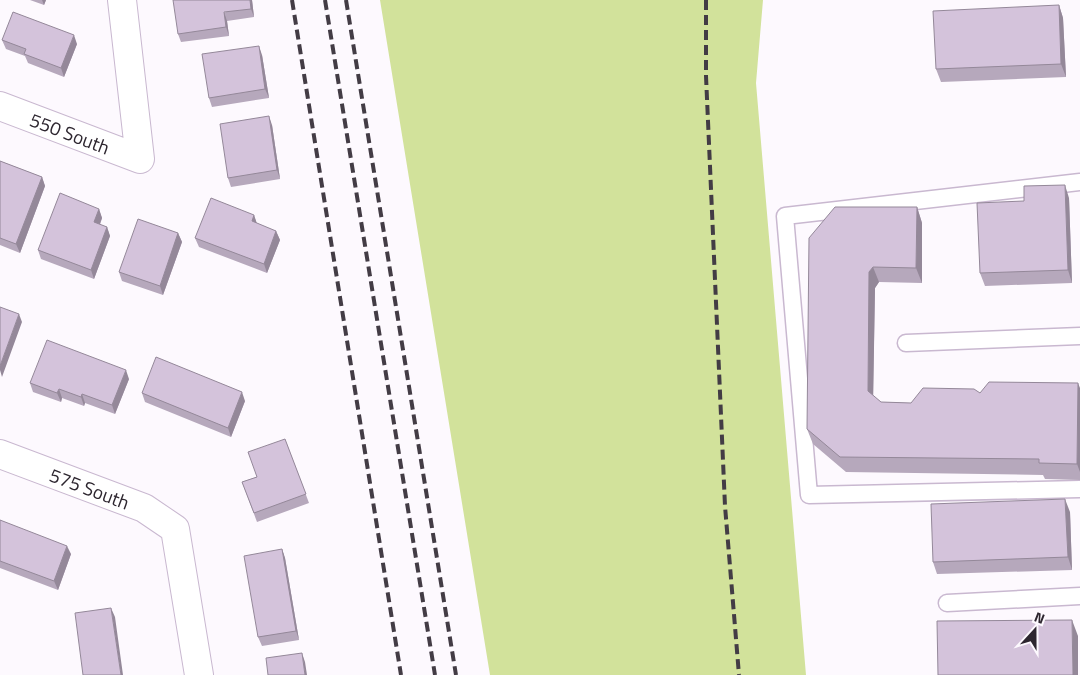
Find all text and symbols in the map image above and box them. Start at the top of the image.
street label: 550 South [26,104,114,161]
street label: 575 South [46,459,134,516]
north arrow [1010,605,1060,655]
text: N [1032,606,1048,629]

